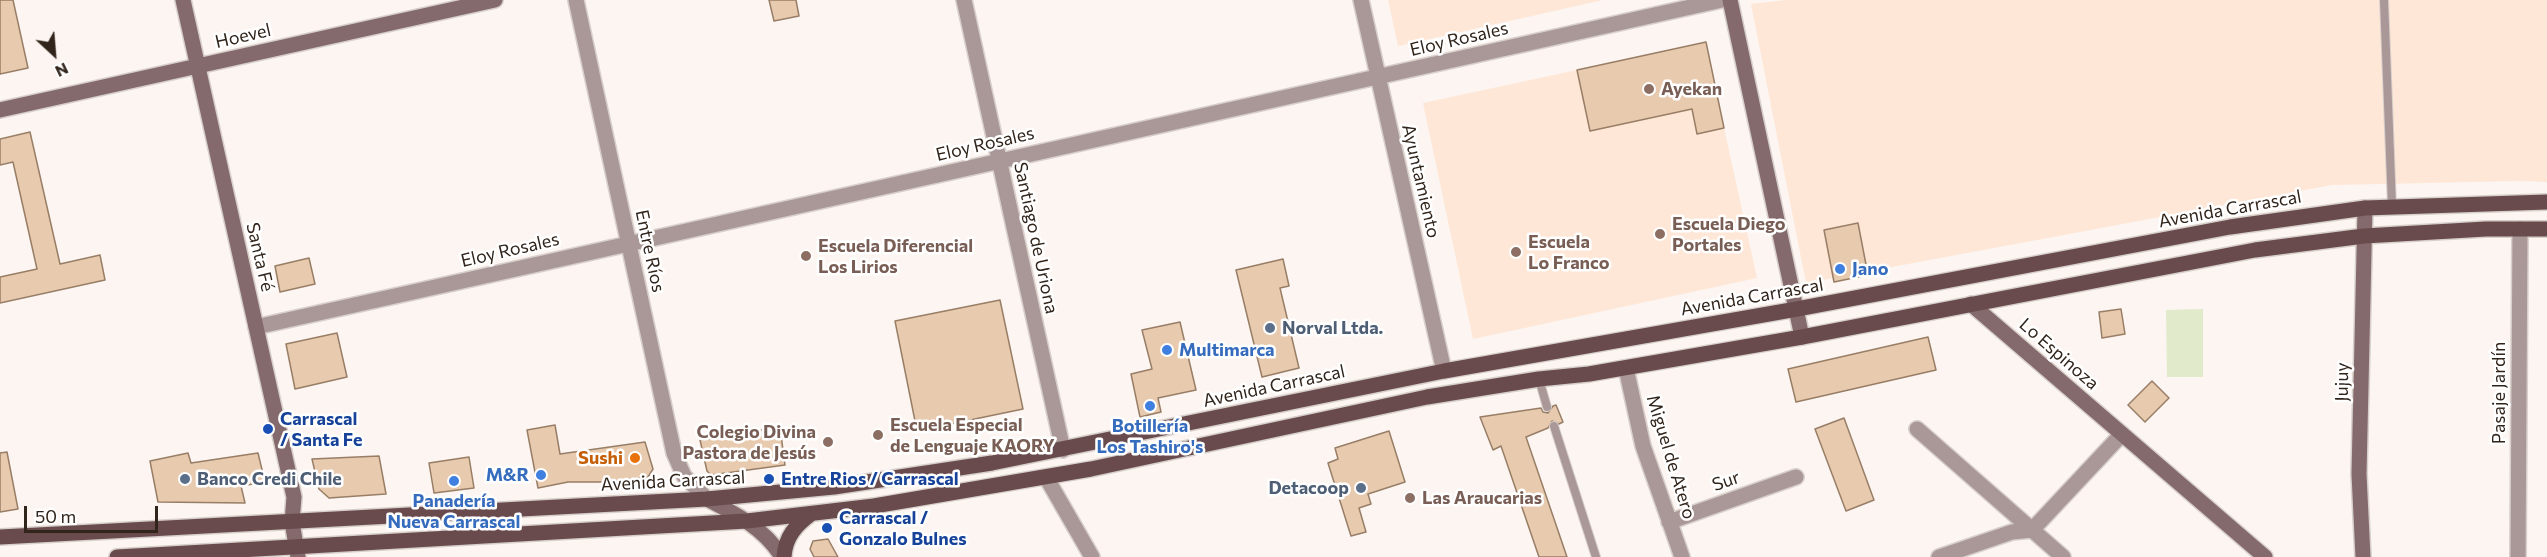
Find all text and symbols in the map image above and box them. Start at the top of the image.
street label: Eloy Rosales [1408,17,1510,61]
street label: Hoevel [213,19,273,53]
north arrow [24,24,84,84]
text: N [53,59,72,82]
place label: Ayekan [1661,78,1722,100]
marker: Ayekan [1642,82,1656,96]
street label: Eloy Rosales [934,122,1036,166]
street label: Ayuntamiento [1397,122,1445,240]
street label: Santiago de Uriona [1009,160,1063,316]
street label: Avenida Carrascal [2157,186,2303,232]
street label: Entre Ríos [631,208,669,294]
place label: Escuela Diego Portales [1672,213,1785,256]
street label: Santa Fé [242,220,278,294]
marker: Escuela Diego Portales [1653,227,1667,241]
street label: Eloy Rosales [459,228,561,272]
place label: Escuela Lo Franco [1528,231,1610,274]
place label: Escuela Diferencial Los Lirios [818,235,973,278]
marker: Escuela Lo Franco [1509,245,1523,259]
marker: Escuela Diferencial Los Lirios [799,249,813,263]
place label: Jano [1852,258,1888,280]
marker: Jano [1833,262,1847,276]
street label: Avenida Carrascal [1679,274,1825,320]
street label: Lo Espinoza [2015,314,2103,394]
place label: Norval Ltda. [1282,317,1383,339]
marker: Norval Ltda. [1263,321,1277,335]
place label: Multimarca [1179,339,1275,361]
street label: Pasaje Jardín [2488,342,2510,444]
marker: Multimarca [1160,343,1174,357]
street label: Avenida Carrascal [1201,360,1347,412]
street label: Jujuy [2331,362,2353,402]
street label: Miguel de Atero [1642,392,1700,522]
marker: Botillería Los Tashiro's [1143,399,1157,413]
place label: Carrascal / Santa Fe [280,408,363,450]
place label: Escuela Especial de Lenguaje KAORY [890,414,1055,456]
place label: Botillería Los Tashiro's [1097,415,1203,458]
place label: Colegio Divina Pastora de Jesús [682,421,816,464]
marker: Carrascal / Santa Fe [261,422,275,436]
marker: Escuela Especial de Lenguaje KAORY [871,428,885,442]
marker: Colegio Divina Pastora de Jesús [821,435,835,449]
place label: Sushi [578,447,623,469]
marker: Sushi [628,451,642,465]
place label: M&R [486,464,529,486]
street label: Avenida Carrascal [600,466,746,496]
street label: Sur [1709,466,1743,496]
place label: Banco Credi Chile [197,468,342,490]
marker: M&R [534,468,548,482]
place label: Entre Rios / Carrascal [781,468,959,490]
marker: Banco Credi Chile [178,472,192,486]
marker: Entre Rios / Carrascal [762,472,776,486]
marker: Panadería Nueva Carrascal [447,474,461,488]
place label: Detacoop [1268,477,1349,499]
marker: Detacoop [1354,481,1368,495]
place label: Las Araucarias [1422,487,1542,509]
place label: Panadería Nueva Carrascal [388,490,520,532]
marker: Las Araucarias [1403,491,1417,505]
scale bar [27,494,160,532]
text: 50 m [35,505,76,527]
place label: Carrascal / Gonzalo Bulnes [839,507,967,550]
marker: Carrascal / Gonzalo Bulnes [820,521,834,535]

